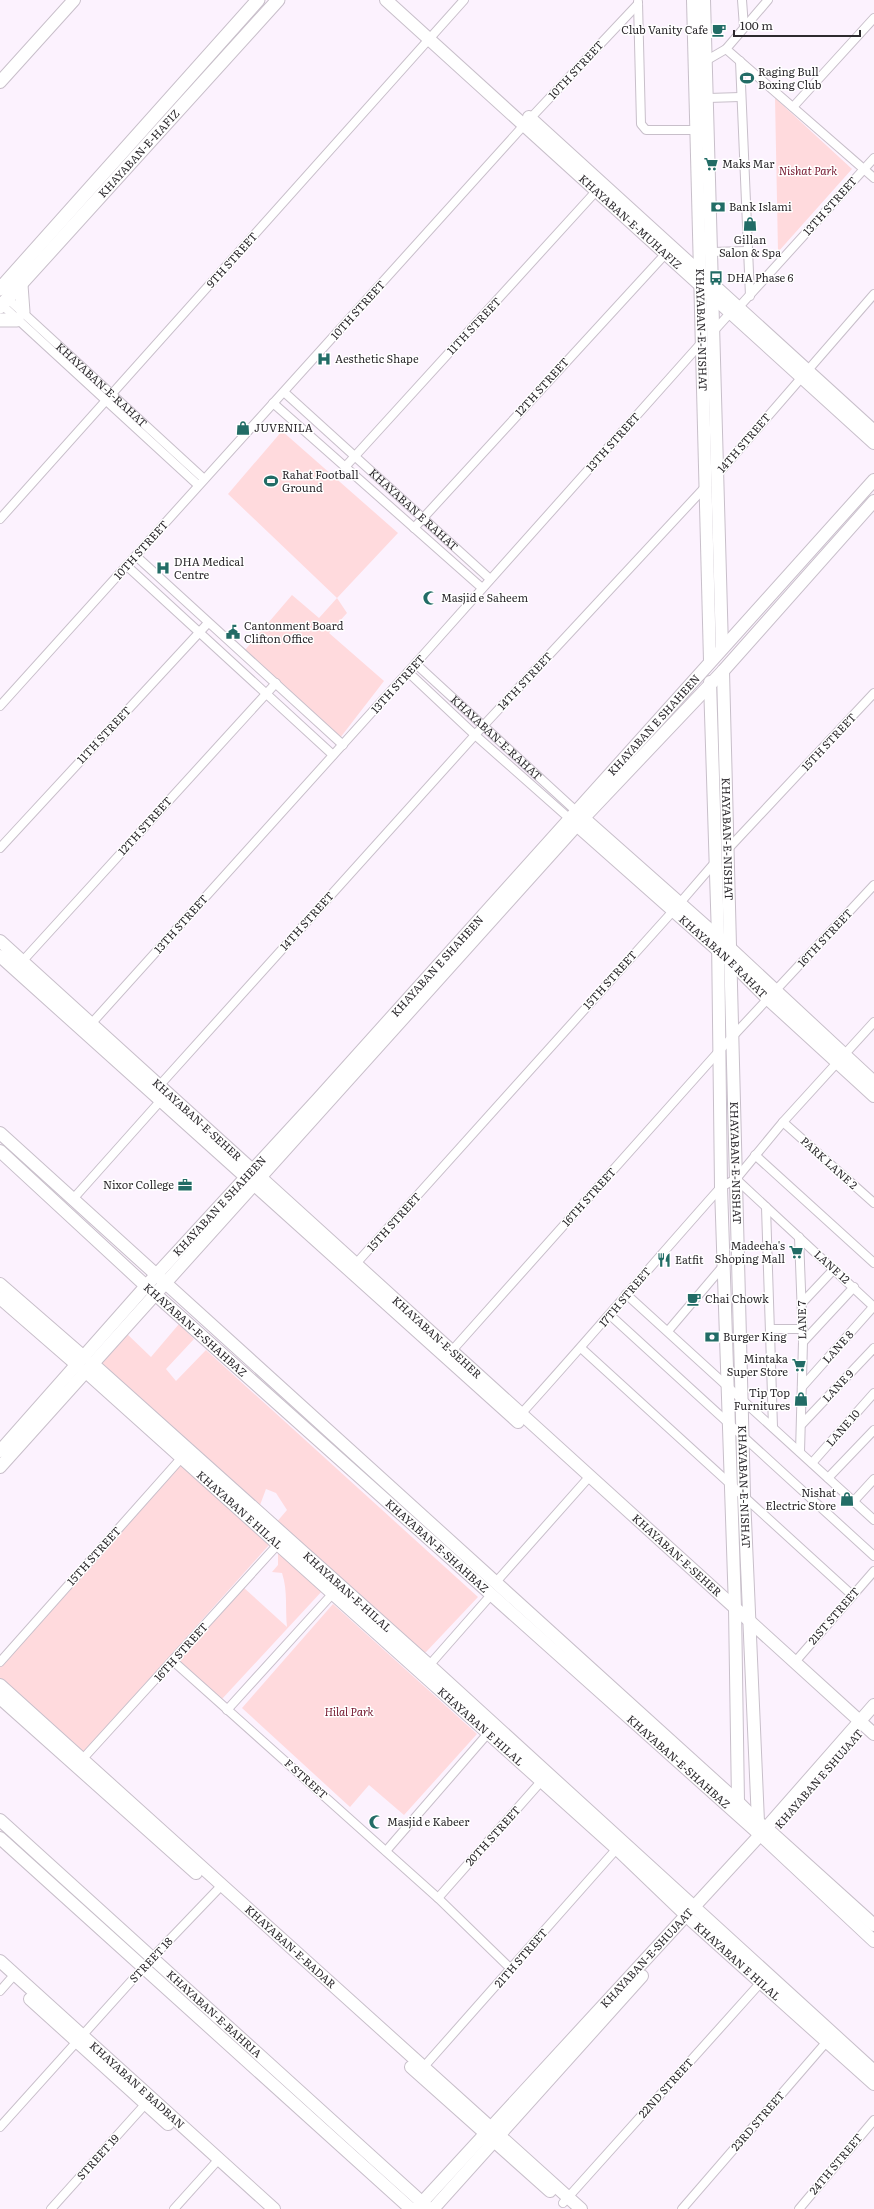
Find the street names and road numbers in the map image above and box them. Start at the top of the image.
street label: 10TH STREET [544,37,607,102]
street label: KHAYABAN-E-HAFIZ [94,105,182,201]
street label: KHAYABAN-E-MUHAFIZ [576,170,686,272]
street label: 13TH STREET [798,172,860,238]
street label: 9TH STREET [202,228,260,291]
street label: KHAYABAN-E-NISHAT [693,268,712,392]
street label: 10TH STREET [326,276,388,342]
street label: 11TH STREET [443,293,504,357]
street label: KHAYABAN-E-RAHAT [53,338,151,430]
street label: 12TH STREET [511,354,572,419]
street label: 13TH STREET [581,408,643,474]
street label: 14TH STREET [713,409,774,475]
street label: KHAYABAN E RAHAT [366,464,462,554]
street label: 10TH STREET [109,516,171,582]
street label: 14TH STREET [493,648,555,713]
street label: 13TH STREET [366,650,428,716]
street label: KHAYABAN E SHAHEEN [603,670,703,779]
street label: KHAYABAN-E-RAHAT [448,691,546,783]
street label: 11TH STREET [73,702,134,766]
street label: 15TH STREET [797,709,859,774]
street label: KHAYABAN-E-NISHAT [719,777,738,901]
street label: 12TH STREET [114,793,175,858]
street label: 14TH STREET [276,888,337,953]
street label: 13TH STREET [149,890,211,956]
street label: 16TH STREET [793,905,855,970]
street label: KHAYABAN E SHAHEEN [387,911,486,1020]
street label: KHAYABAN E RAHAT [676,911,771,1001]
street label: 15TH STREET [579,947,640,1012]
street label: KHAYABAN-E-SEHER [149,1074,246,1164]
street label: KHAYABAN-E-NISHAT [727,1101,746,1225]
street label: PARK LANE 2 [798,1132,862,1192]
street label: KHAYABAN E SHAHEEN [168,1152,269,1259]
street label: 16TH STREET [557,1163,619,1229]
street label: 15TH STREET [363,1189,424,1254]
street label: LANE 12 [811,1246,855,1287]
street label: 17TH STREET [594,1263,654,1330]
street label: KHAYABAN-E-SHAHBAZ [141,1279,251,1380]
street label: KHAYABAN-E-SEHER [389,1292,486,1382]
street label: LANE 7 [793,1300,809,1340]
street label: LANE 8 [818,1326,856,1366]
street label: LANE 9 [818,1365,857,1405]
street label: LANE 10 [822,1405,863,1449]
street label: KHAYABAN-E-NISHAT [735,1425,755,1548]
street label: KHAYABAN E HILAL [194,1466,287,1552]
street label: KHAYABAN-E-SHAHBAZ [382,1495,493,1596]
street label: KHAYABAN-E-SEHER [629,1510,726,1599]
street label: 15TH STREET [63,1523,124,1588]
street label: KHAYABAN-E-HILAL [300,1547,396,1635]
street label: 21ST STREET [804,1583,863,1647]
street label: 16TH STREET [149,1618,211,1684]
street label: KHAYABAN E HILAL [435,1683,528,1769]
street label: KHAYABAN-E-SHAHBAZ [624,1711,734,1812]
street label: KHAYABAN E SHUJAAT [770,1725,866,1832]
street label: F STREET [282,1755,332,1802]
street label: 20TH STREET [461,1802,524,1869]
street label: KHAYABAN-E-BADAR [242,1901,340,1991]
street label: KHAYABAN-E-SHUJAAT [596,1904,696,2011]
street label: KHAYABAN E HILAL [691,1918,785,2004]
street label: 21TH STREET [490,1924,551,1990]
street label: STREET 18 [125,1933,176,1986]
street label: KHAYABAN-E-BAHRIA [164,1966,266,2061]
street label: KHAYABAN E BADBAN [87,2037,189,2132]
street label: 22ND STREET [634,2054,696,2121]
street label: 23RD STREET [727,2087,788,2154]
street label: 24TH STREET [805,2129,866,2197]
street label: STREET 19 [72,2130,122,2183]

